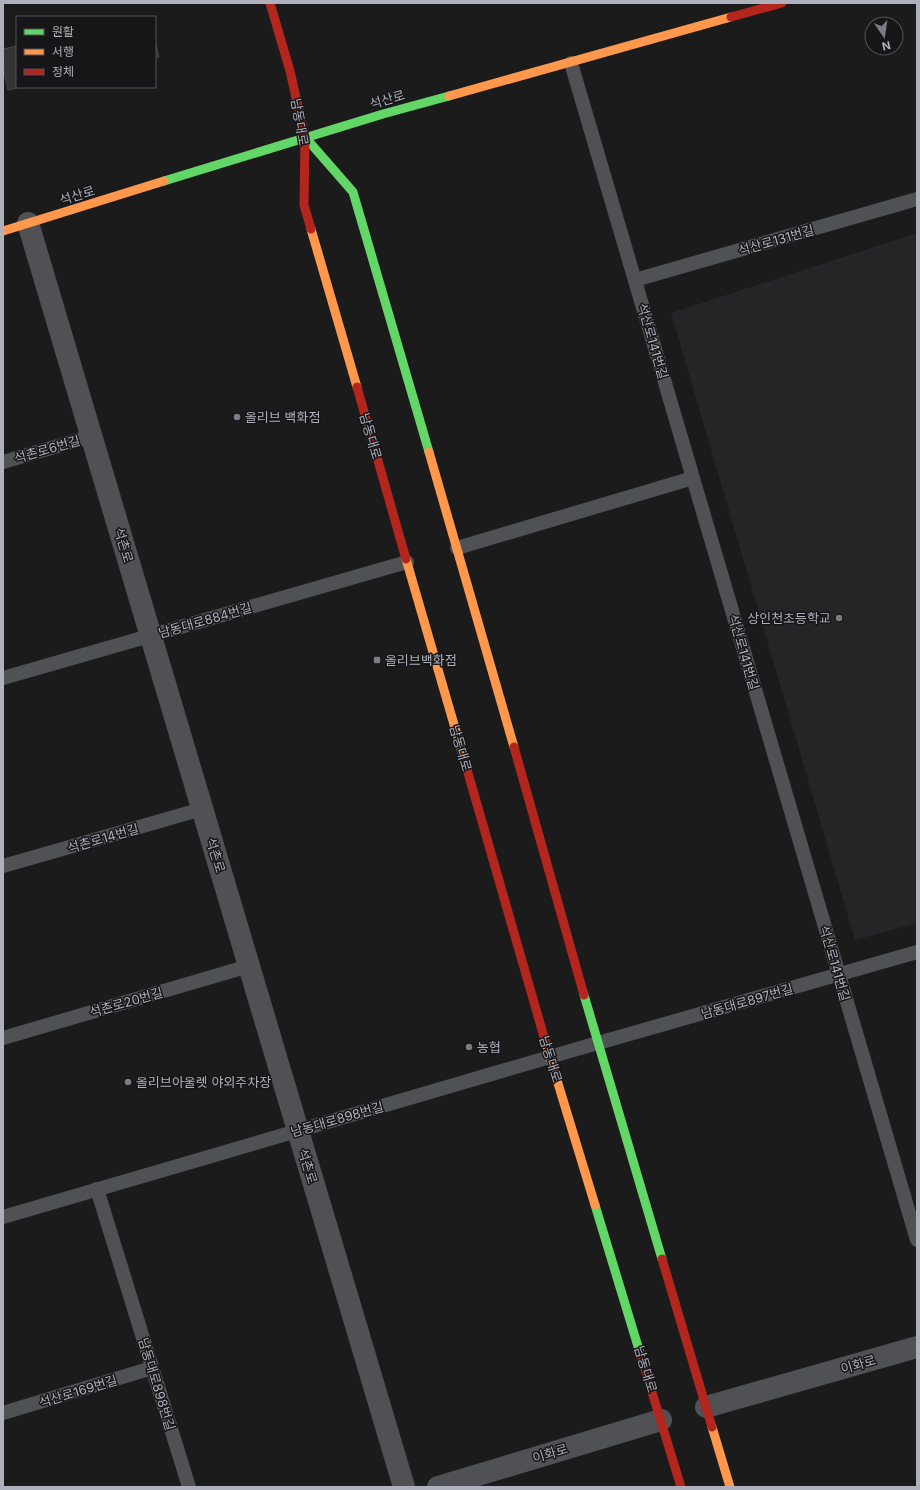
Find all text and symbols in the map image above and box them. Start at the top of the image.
legend [16,16,156,88]
north arrow [864,16,904,56]
text: 원활 [52,24,74,39]
text: N [881,38,892,54]
text: 서행 [52,44,74,59]
text: 정체 [52,64,74,79]
street label: 석산로 [368,86,406,112]
street label: 남동대로 [288,97,312,147]
street label: 석산로 [57,182,97,208]
street label: 석산로131번길 [736,222,816,258]
street label: 석산로141번길 [634,301,672,381]
place label: 올리브 백화점 [245,409,320,425]
street label: 남동대로 [357,411,385,461]
marker: 올리브 백화점 [232,412,242,422]
street label: 석촌로6번길 [12,432,82,466]
street label: 석촌로 [111,525,137,565]
street label: 남동대로884번길 [157,599,253,641]
place label: 상인천초등학교 [747,610,831,626]
street label: 석산로141번길 [725,612,763,692]
marker: 상인천초등학교 [834,613,844,623]
place label: 올리브백화점 [385,652,457,668]
marker: 올리브백화점 [372,655,382,665]
street label: 남동대로 [447,723,475,773]
street label: 석촌로14번길 [65,820,141,856]
street label: 석촌로 [203,835,229,875]
street label: 석산로141번길 [816,923,854,1003]
street label: 남동대로897번길 [699,980,795,1022]
street label: 석촌로20번길 [87,984,165,1020]
street label: 남동대로 [536,1034,566,1084]
place label: 농협 [477,1039,501,1055]
marker: 농협 [464,1042,474,1052]
place label: 올리브아울렛 야외주차장 [136,1074,271,1090]
marker: 올리브아울렛 야외주차장 [123,1077,133,1087]
street label: 남동대로898번길 [289,1098,385,1140]
street label: 석촌로 [295,1146,321,1186]
street label: 남동대로898번길 [135,1336,179,1432]
street label: 남동대로 [631,1344,661,1394]
street label: 이화로 [839,1351,877,1377]
street label: 석산로169번길 [37,1371,119,1411]
street label: 이화로 [530,1440,570,1466]

